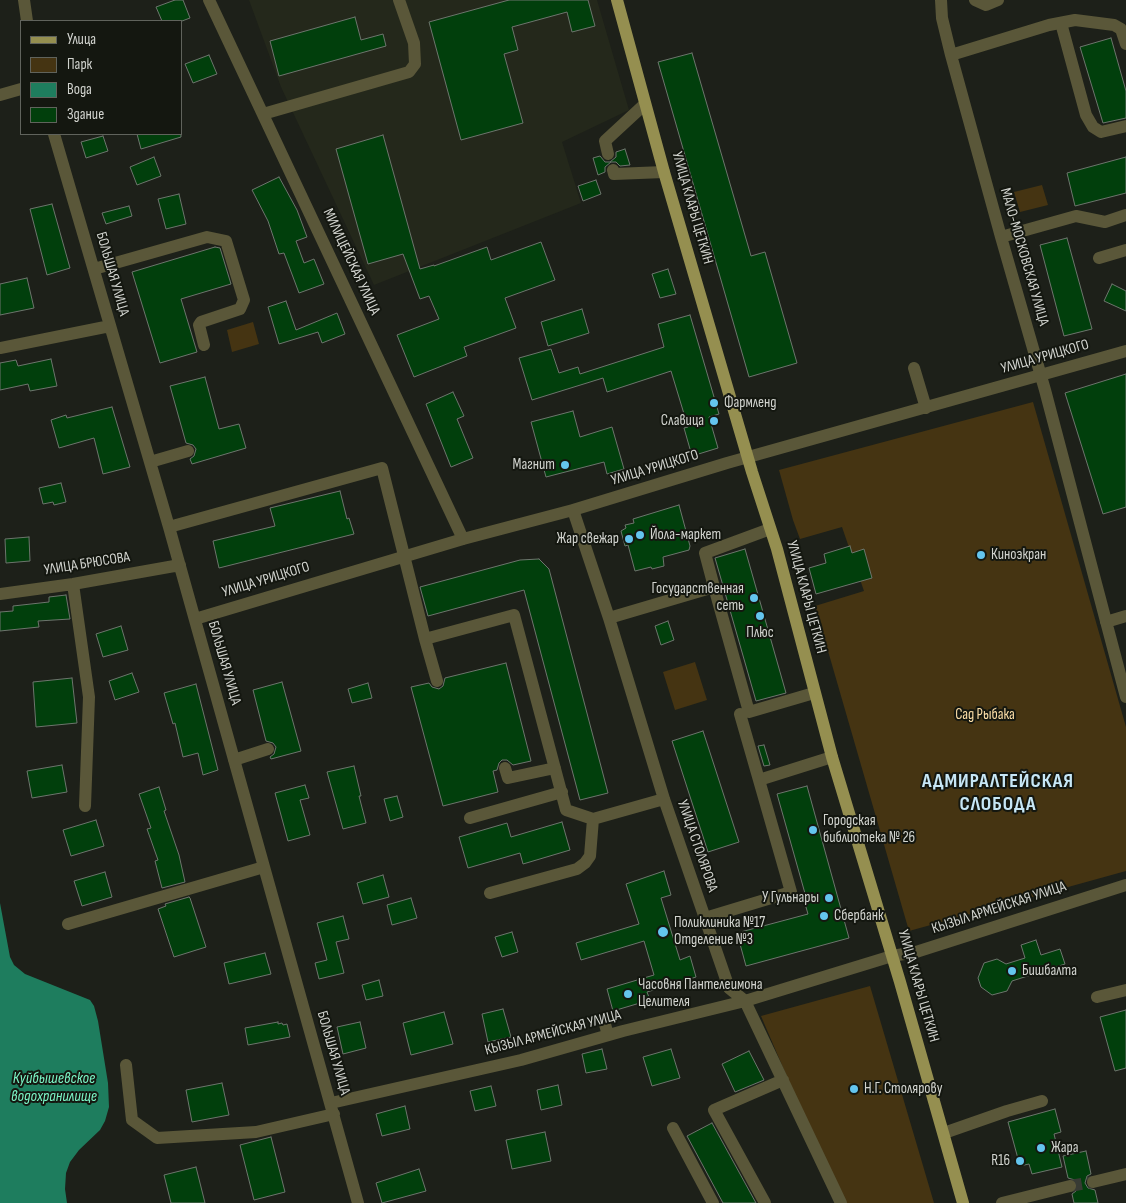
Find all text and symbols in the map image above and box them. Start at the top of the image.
legend [20,20,182,135]
text: Улица [67,30,96,49]
text: Парк [67,55,92,74]
text: Вода [67,80,92,99]
text: Здание [67,105,104,124]
street label: УЛИЦА КЛАРЫ ЦЕТКИН [667,150,717,266]
street label: МАЛО-МОСКОВСКАЯ УЛИЦА [996,186,1052,328]
street label: МИЛИЦЕЙСКАЯ УЛИЦА [318,206,384,318]
street label: БОЛЬШАЯ УЛИЦА [91,230,133,318]
street label: УЛИЦА УРИЦКОГО [999,336,1091,378]
place label: Фармленд [724,394,776,412]
marker: Фармленд [708,397,720,409]
place label: Славица [661,412,704,430]
marker: Славица [708,415,720,427]
street label: УЛИЦА УРИЦКОГО [609,446,701,490]
place label: Магнит [513,456,555,474]
marker: Магнит [559,459,571,471]
place label: Йола-маркет [650,526,721,544]
marker: Йола-маркет [634,529,646,541]
place label: Жар свежар [556,530,619,548]
marker: Жар свежар [623,533,635,545]
street label: УЛИЦА КЛАРЫ ЦЕТКИН [782,539,830,655]
place label: Киноэкран [991,546,1046,564]
street label: УЛИЦА БРЮСОВА [43,548,131,580]
marker: Киноэкран [975,549,987,561]
street label: УЛИЦА УРИЦКОГО [220,558,312,602]
place label: Государственная сеть [652,580,744,615]
marker: Государственная сеть [748,592,760,604]
marker: Плюс [754,610,766,622]
street label: БОЛЬШАЯ УЛИЦА [203,619,245,707]
place label: Плюс [746,624,774,642]
park label: Сад Рыбака [955,706,1015,724]
district label: АДМИРАЛТЕЙСКАЯ СЛОБОДА [920,770,1076,817]
street label: УЛИЦА СТОЛЯРОВА [673,797,721,895]
place label: Городская библиотека № 26 [823,812,915,847]
marker: Городская библиотека № 26 [807,824,819,836]
street label: КЫЗЫЛ АРМЕЙСКАЯ УЛИЦА [930,878,1068,938]
place label: У Гульнары [762,889,819,907]
marker: У Гульнары [823,892,835,904]
place label: Сбербанк [834,907,884,925]
marker: Сбербанк [818,910,830,922]
place label: Поликлиника №17 Отделение №3 [674,914,765,949]
marker: Поликлиника №17 Отделение №3 [656,925,670,939]
street label: УЛИЦА КЛАРЫ ЦЕТКИН [893,928,943,1044]
place label: Бишбалта [1022,962,1077,980]
marker: Бишбалта [1006,965,1018,977]
place label: Часовня Пантелеимона Целителя [638,976,762,1011]
marker: Часовня Пантелеимона Целителя [622,988,634,1000]
street label: КЫЗЫЛ АРМЕЙСКАЯ УЛИЦА [483,1006,623,1060]
street label: БОЛЬШАЯ УЛИЦА [312,1009,354,1097]
water label: Куйбышевское водохранилище [11,1069,97,1107]
place label: Н.Г. Столярову [864,1080,943,1098]
marker: Н.Г. Столярову [848,1083,860,1095]
place label: Жара [1051,1139,1079,1157]
marker: Жара [1035,1142,1047,1154]
place label: R16 [991,1152,1010,1170]
marker: R16 [1014,1155,1026,1167]

